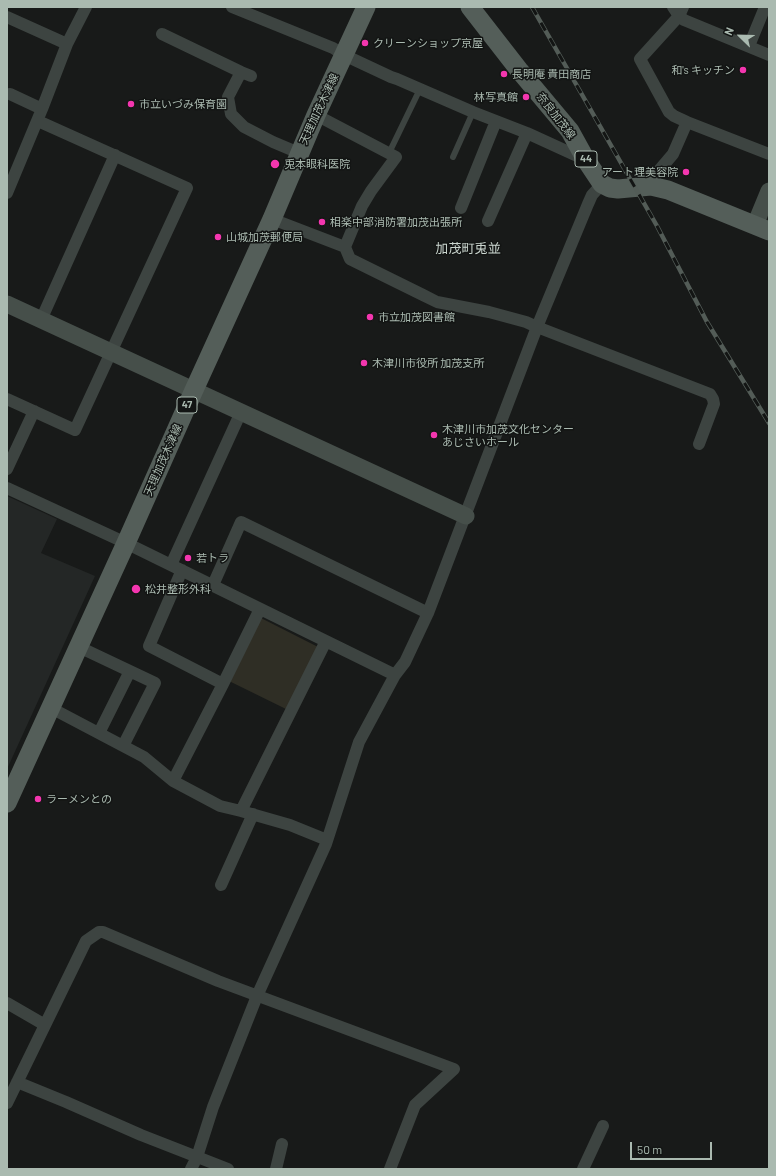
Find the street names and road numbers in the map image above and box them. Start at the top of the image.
street label: 天理加茂木津線 [297,71,341,147]
street label: 奈良加茂線 [534,90,578,142]
road number: 44 [575,151,597,167]
road number: 47 [177,397,197,413]
street label: 天理加茂木津線 [141,422,185,498]

